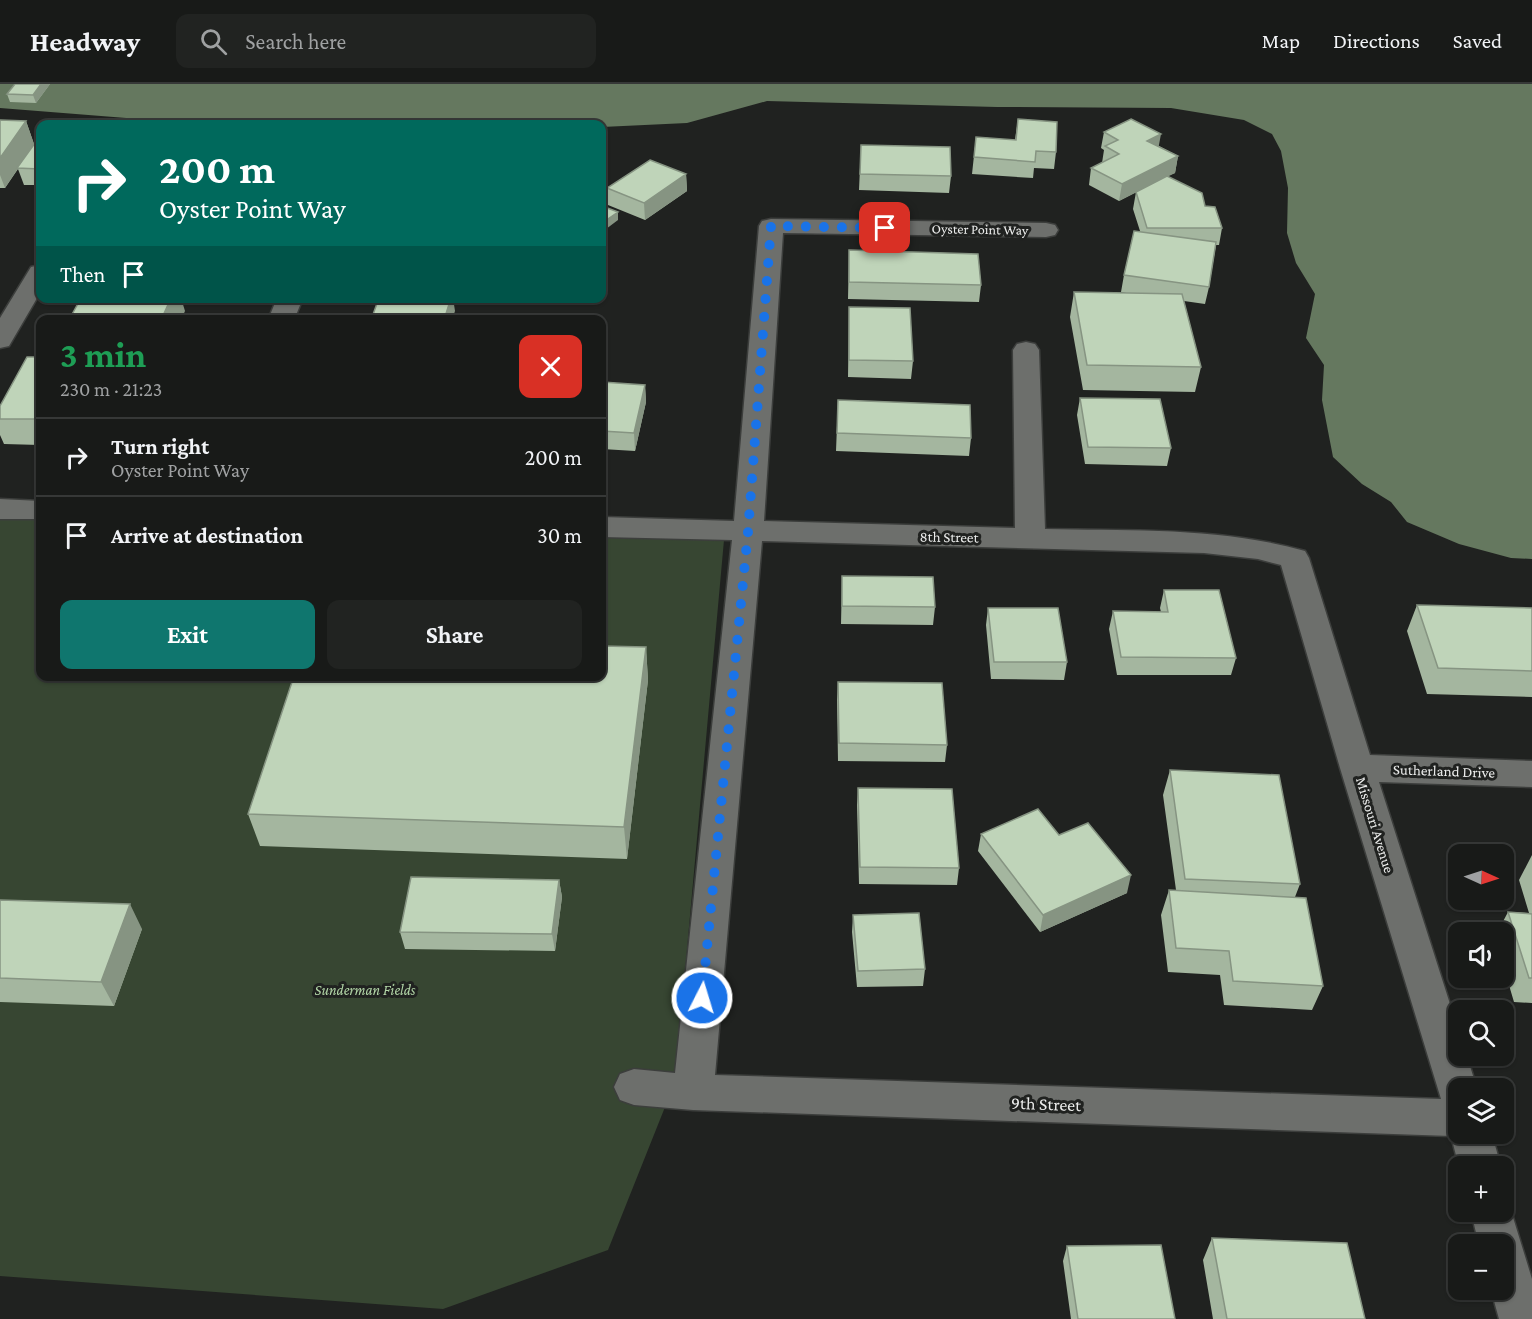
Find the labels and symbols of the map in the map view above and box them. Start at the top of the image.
pin [859,202,910,253]
street label: Oyster Point Way [931,220,1029,238]
street label: 8th Street [919,528,980,546]
street label: Sutherland Drive [1393,761,1496,781]
street label: Missouri Avenue [1353,775,1397,875]
north arrow [1448,844,1514,910]
position arrow [670,966,734,1030]
park label: Sunderman Fields [315,982,416,998]
street label: 9th Street [1011,1093,1083,1115]

